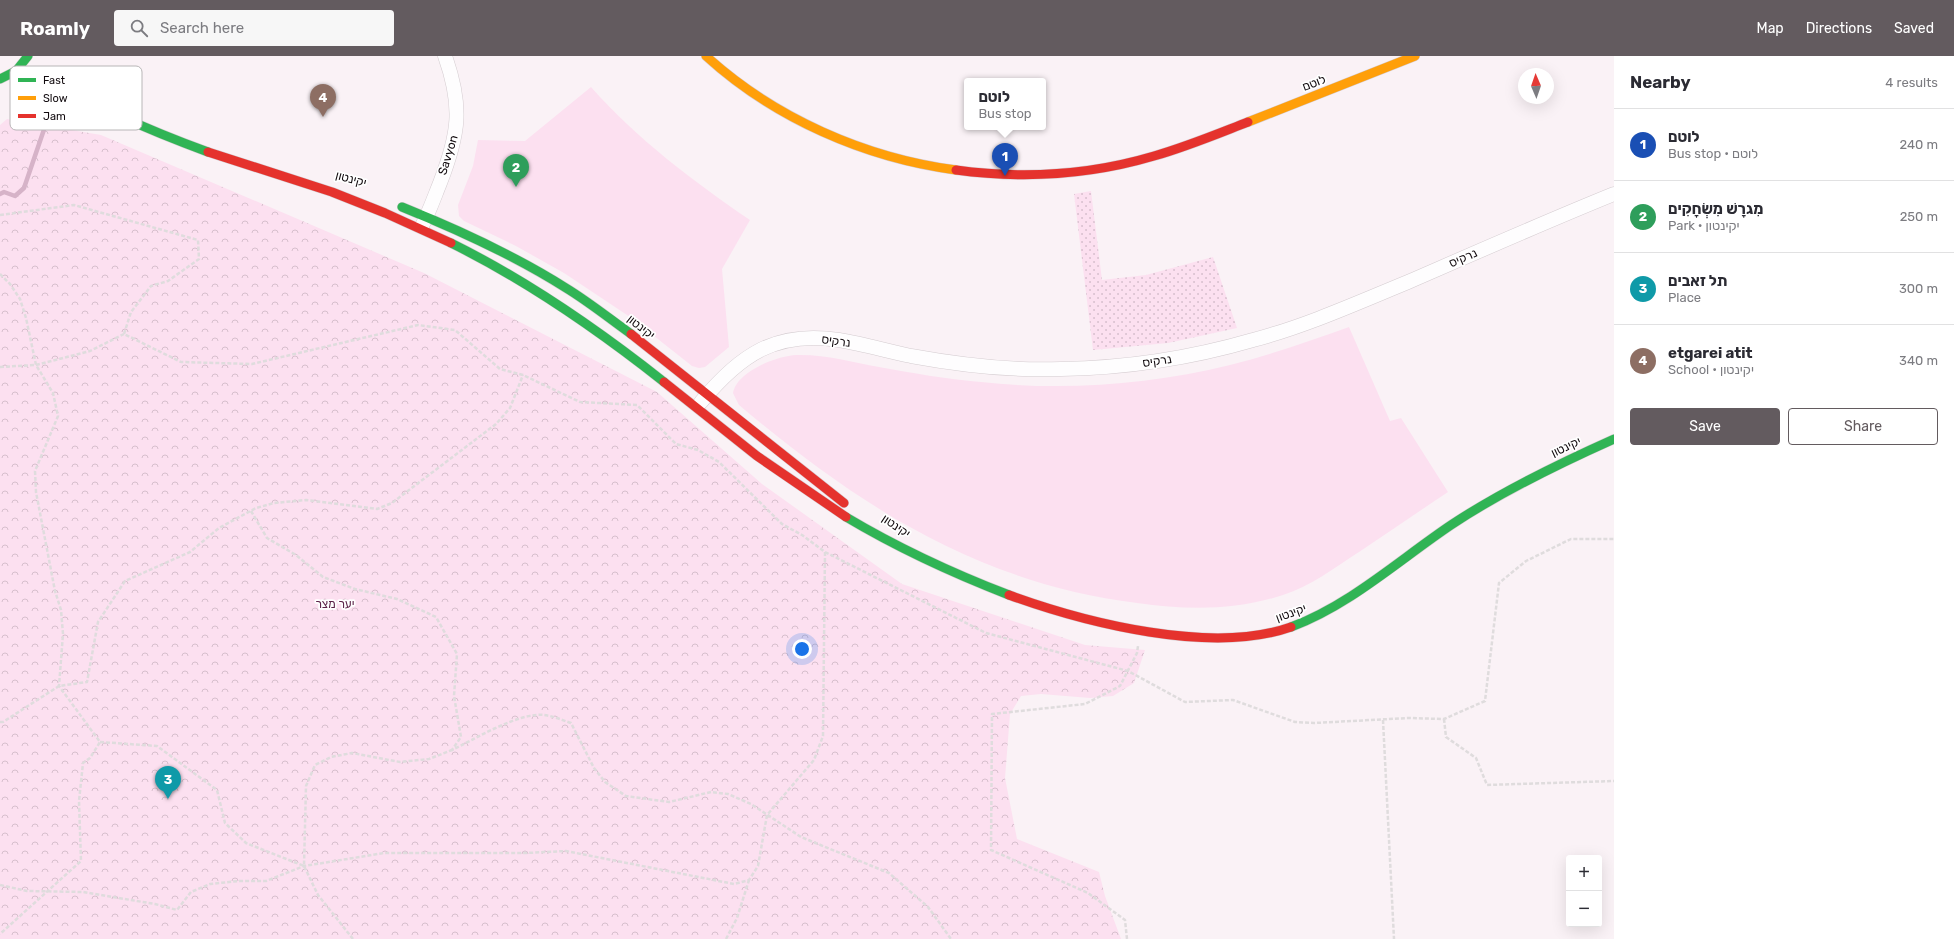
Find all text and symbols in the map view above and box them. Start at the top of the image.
search box [114,10,394,46]
text: Roamly [20,17,90,40]
icon: search [128,17,150,39]
text: Search here [160,19,244,37]
text: Map [1757,20,1784,37]
text: Directions [1806,20,1872,37]
text: Saved [1894,20,1934,37]
legend [10,66,142,130]
north arrow [1518,68,1554,104]
street label: לוטם [1300,72,1328,94]
text: Nearby [1630,72,1691,92]
text: Fast [43,74,66,87]
text: 4 results [1885,75,1938,90]
popup [964,78,1046,130]
pin: 4 [310,84,336,117]
text: לוטם [978,88,1010,106]
text: Slow [43,92,68,105]
text: Bus stop [978,106,1032,121]
text: Jam [43,110,66,123]
text: לוטם [1668,128,1700,146]
street label: Savyon [435,133,461,177]
text: 1 [1640,137,1646,152]
text: 240 m [1899,137,1938,152]
pin: 1 [992,143,1018,176]
text: Bus stop · לוטם [1668,146,1758,161]
pin: 2 [503,154,529,187]
street label: יקינטון [334,168,368,190]
text: מִגרָשׁ מִשְׂחָקִים [1668,200,1763,218]
text: 2 [1639,209,1647,224]
text: 250 m [1900,209,1938,224]
text: Park · יקינטון [1668,218,1740,233]
street label: נרקיס [1447,246,1479,270]
text: תל זאבים [1668,272,1728,290]
text: 3 [1639,281,1647,296]
text: 300 m [1899,281,1938,296]
text: Place [1668,290,1701,305]
street label: יקינטון [624,312,658,342]
street label: נרקיס [821,332,852,350]
text: etgarei atit [1668,344,1752,362]
street label: נרקיס [1142,352,1173,370]
text: 4 [1639,353,1647,368]
text: 340 m [1899,353,1938,368]
text: School · יקינטון [1668,362,1754,377]
button: Save [1630,408,1780,445]
button: Share [1788,408,1938,445]
street label: יקינטון [1549,434,1583,460]
street label: יקינטון [879,511,913,541]
park label: יער מצר [315,597,355,611]
street label: יקינטון [1274,601,1308,625]
your location [792,639,812,659]
pin: 3 [155,766,181,799]
map controls [1566,855,1602,927]
button: + [1566,855,1602,891]
button: − [1566,891,1602,927]

